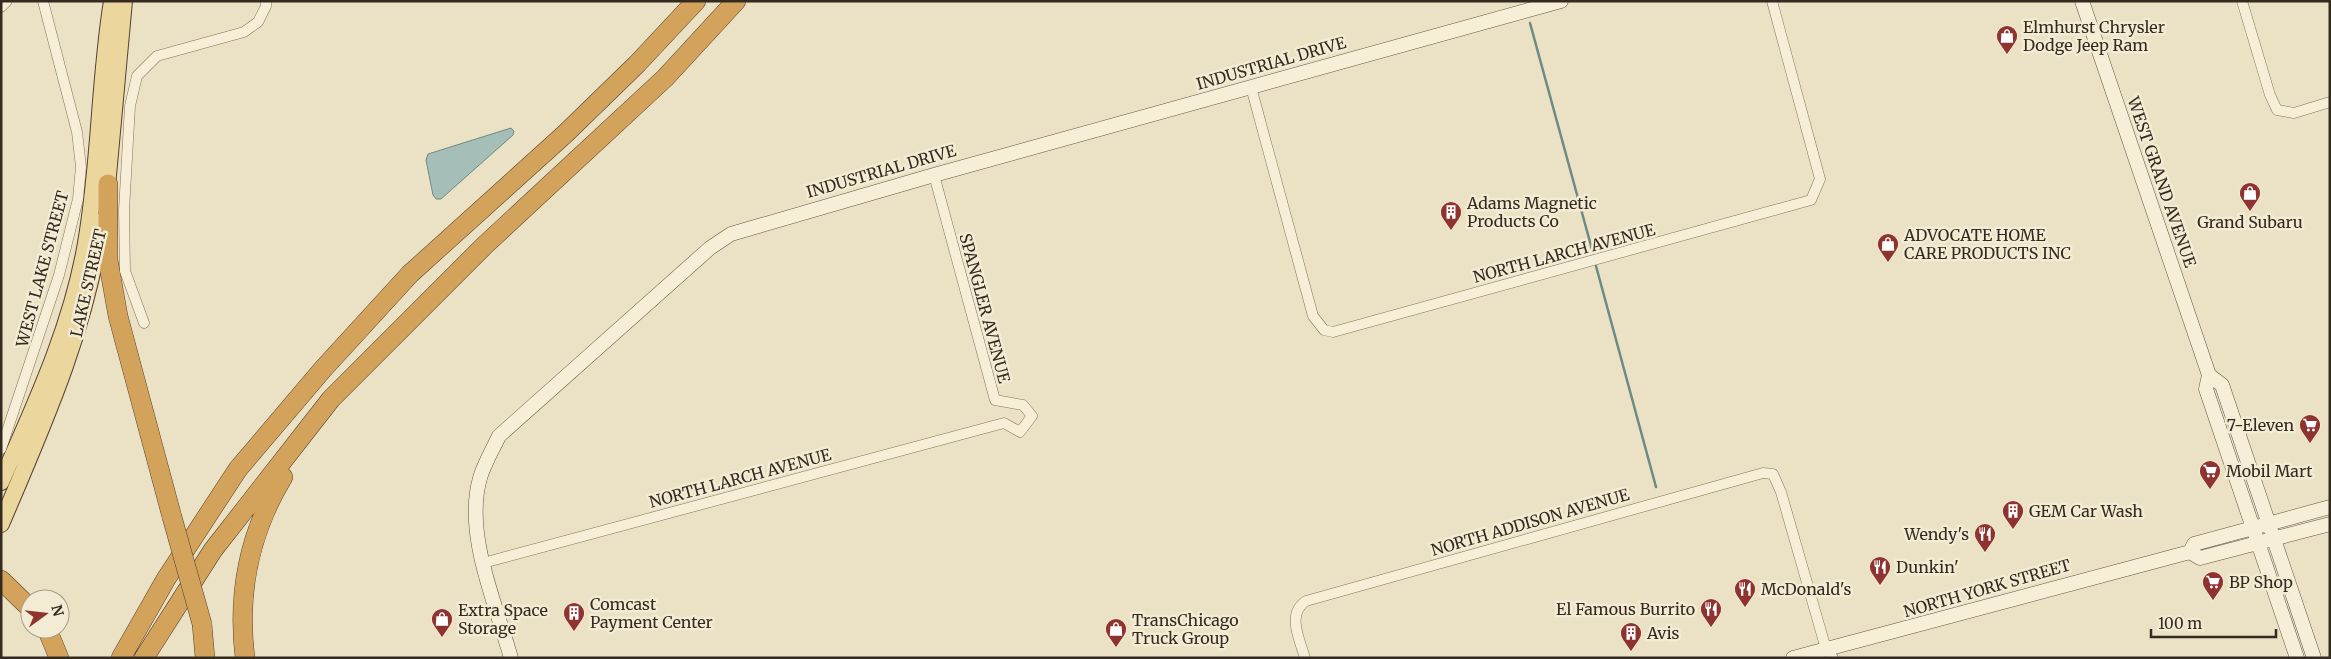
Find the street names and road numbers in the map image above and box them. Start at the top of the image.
street label: INDUSTRIAL DRIVE [1194,32,1349,94]
street label: WEST GRAND AVENUE [2123,93,2201,271]
street label: INDUSTRIAL DRIVE [804,140,959,202]
street label: WEST LAKE STREET [11,189,72,350]
street label: NORTH LARCH AVENUE [1471,219,1658,287]
street label: LAKE STREET [66,227,110,339]
street label: SPANGLER AVENUE [955,231,1015,386]
street label: NORTH LARCH AVENUE [647,444,834,512]
street label: NORTH ADDISON AVENUE [1429,484,1632,560]
street label: NORTH YORK STREET [1901,555,2073,621]

